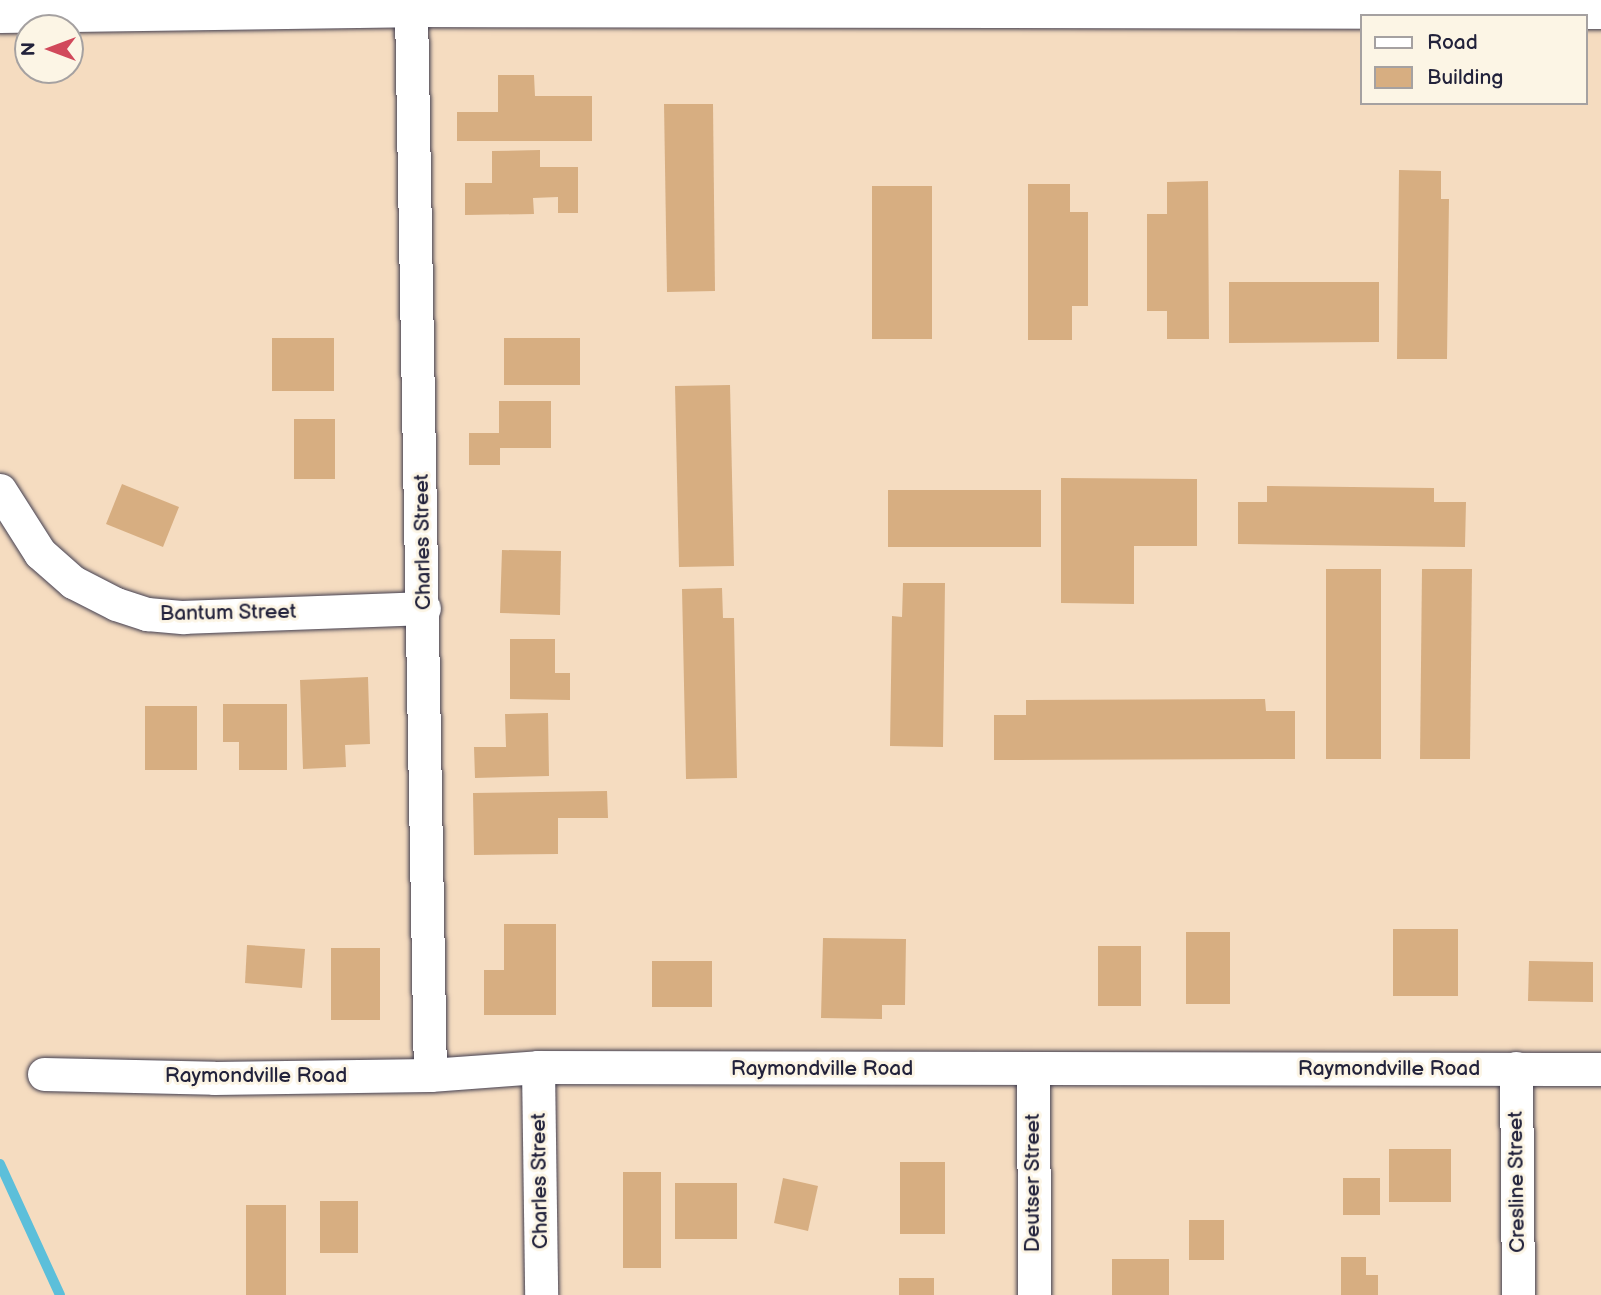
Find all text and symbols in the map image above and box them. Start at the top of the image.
north arrow [14,14,84,84]
legend [1360,14,1587,105]
text: Road [1427,30,1478,55]
text: N [18,42,41,56]
text: Building [1427,65,1503,90]
street label: Charles Street [409,473,437,611]
street label: Bantum Street [159,599,297,627]
street label: Raymondville Road [731,1056,913,1082]
street label: Raymondville Road [1298,1056,1480,1082]
street label: Raymondville Road [165,1063,347,1089]
street label: Cresline Street [1503,1111,1531,1253]
street label: Charles Street [526,1112,554,1250]
street label: Deutser Street [1020,1113,1046,1253]

